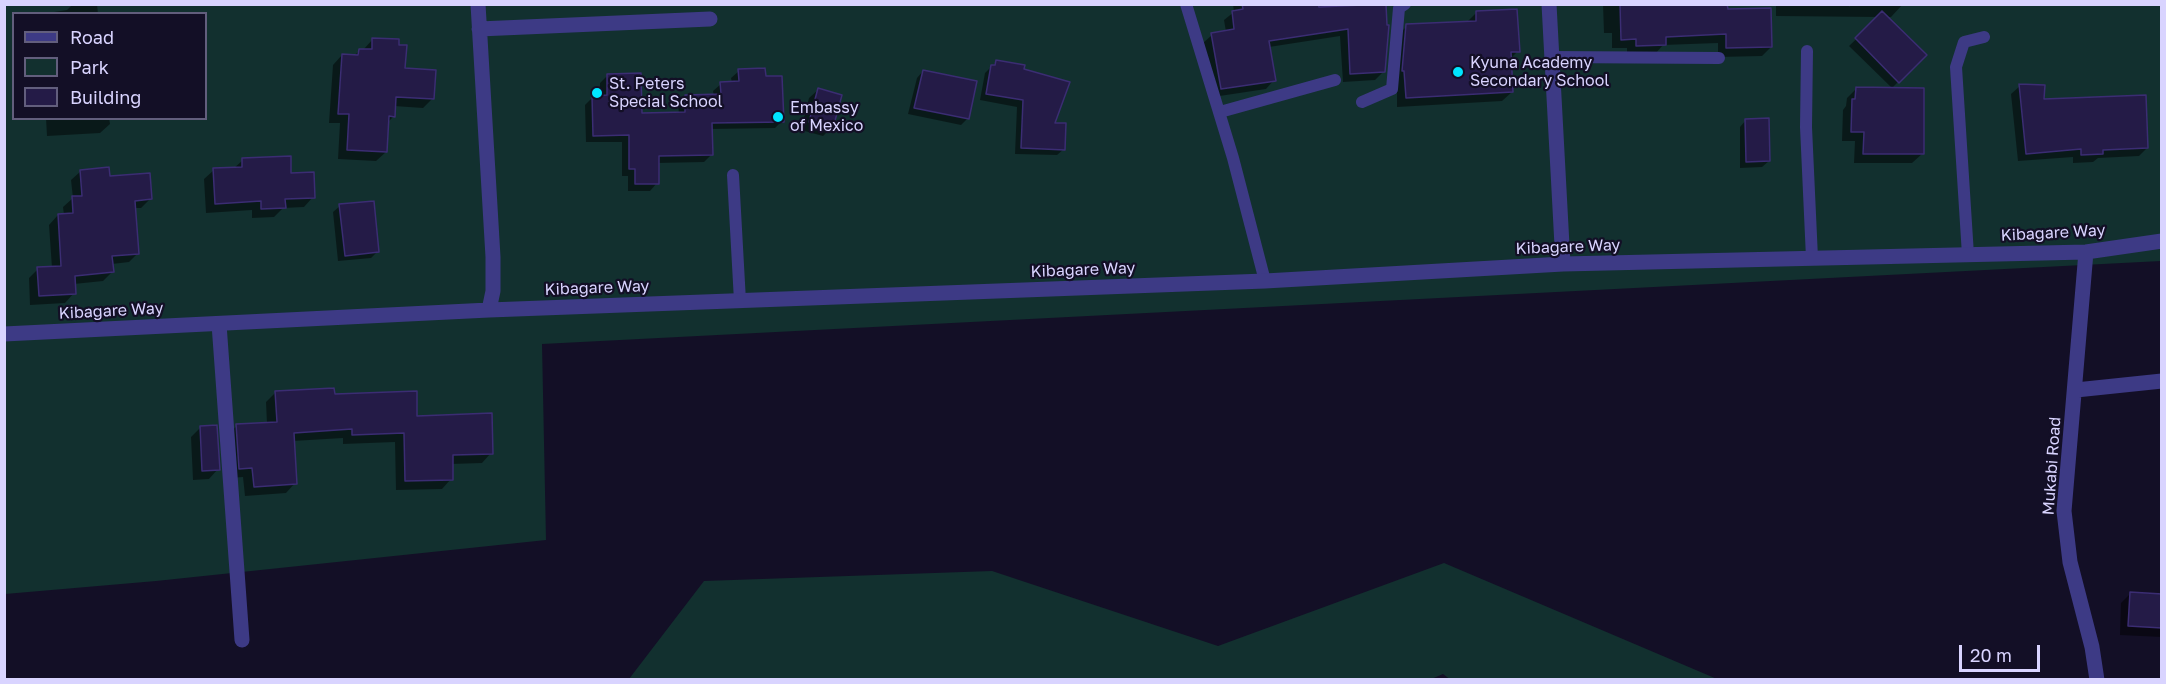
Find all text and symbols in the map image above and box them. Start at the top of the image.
legend [12,12,207,120]
text: Road [70,26,114,48]
place label: Kyuna Academy Secondary School [1470,53,1609,91]
text: Park [70,56,109,78]
marker: Kyuna Academy Secondary School [1451,65,1465,79]
place label: St. Peters Special School [609,74,723,112]
text: Building [70,86,141,108]
marker: St. Peters Special School [590,86,604,100]
place label: Embassy of Mexico [790,98,863,136]
marker: Embassy of Mexico [771,110,785,124]
street label: Kibagare Way [2000,221,2106,245]
street label: Kibagare Way [1515,236,1621,258]
street label: Kibagare Way [1030,259,1136,281]
street label: Kibagare Way [544,277,650,299]
street label: Kibagare Way [58,299,164,323]
street label: Mukabi Road [2039,416,2065,516]
scale bar [1962,633,2043,671]
text: 20 m [1970,644,2012,666]

